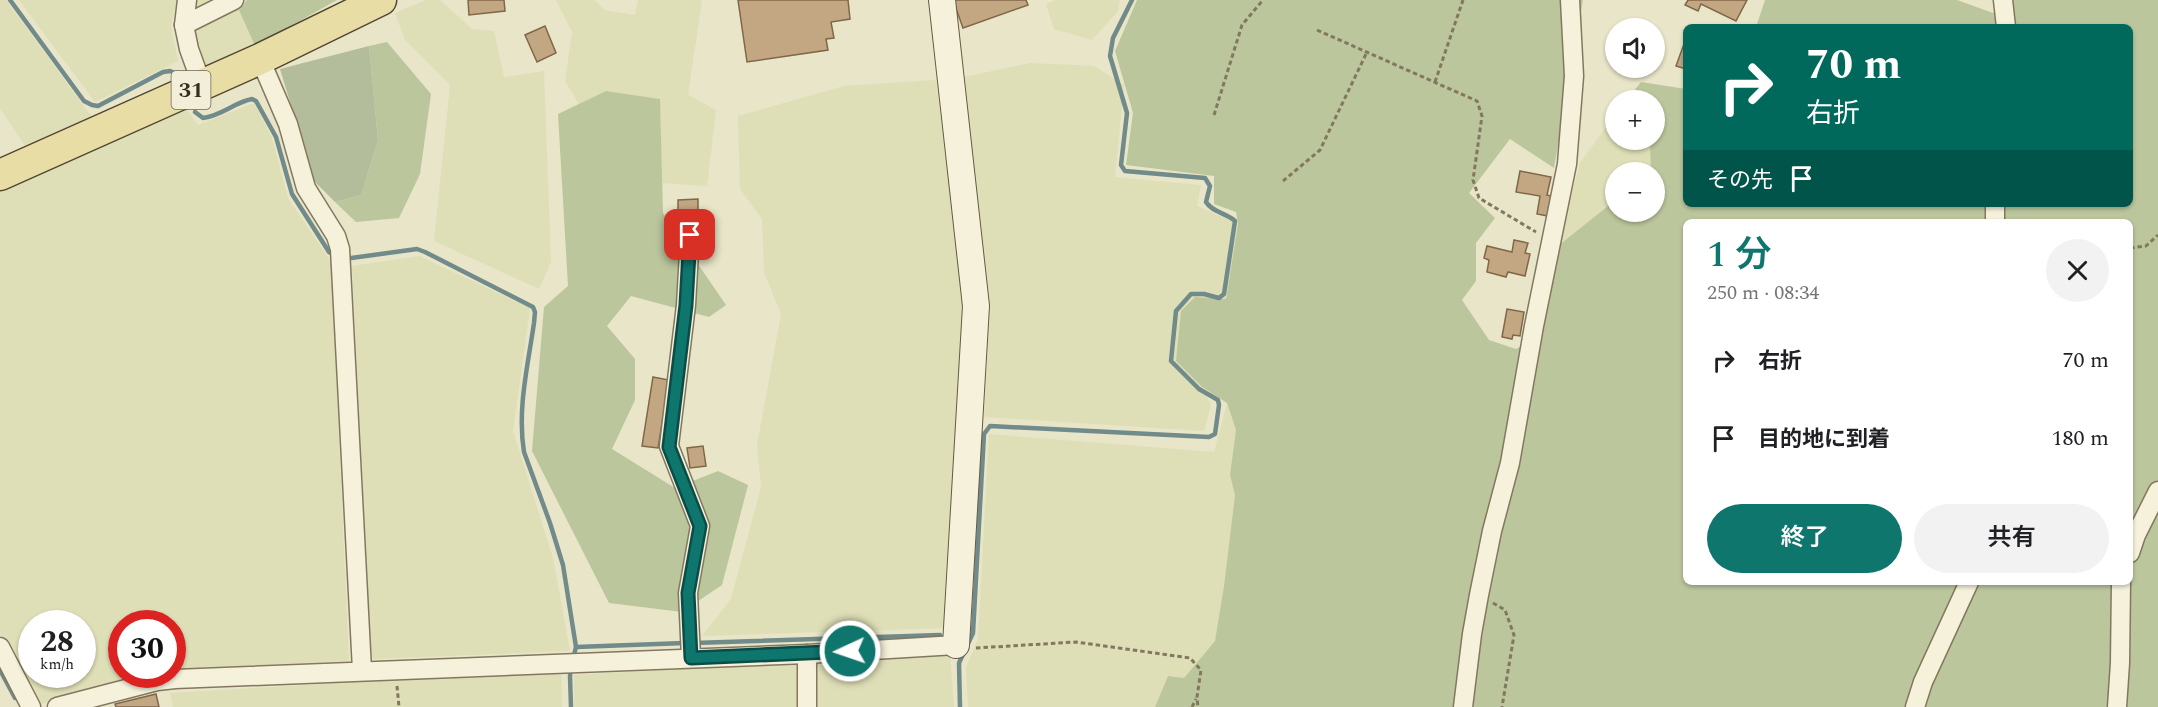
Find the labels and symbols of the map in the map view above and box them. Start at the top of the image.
road number: 31 [172,71,210,109]
pin [664,209,715,260]
speed limit sign: 30 [108,610,186,688]
position arrow [818,619,882,683]

